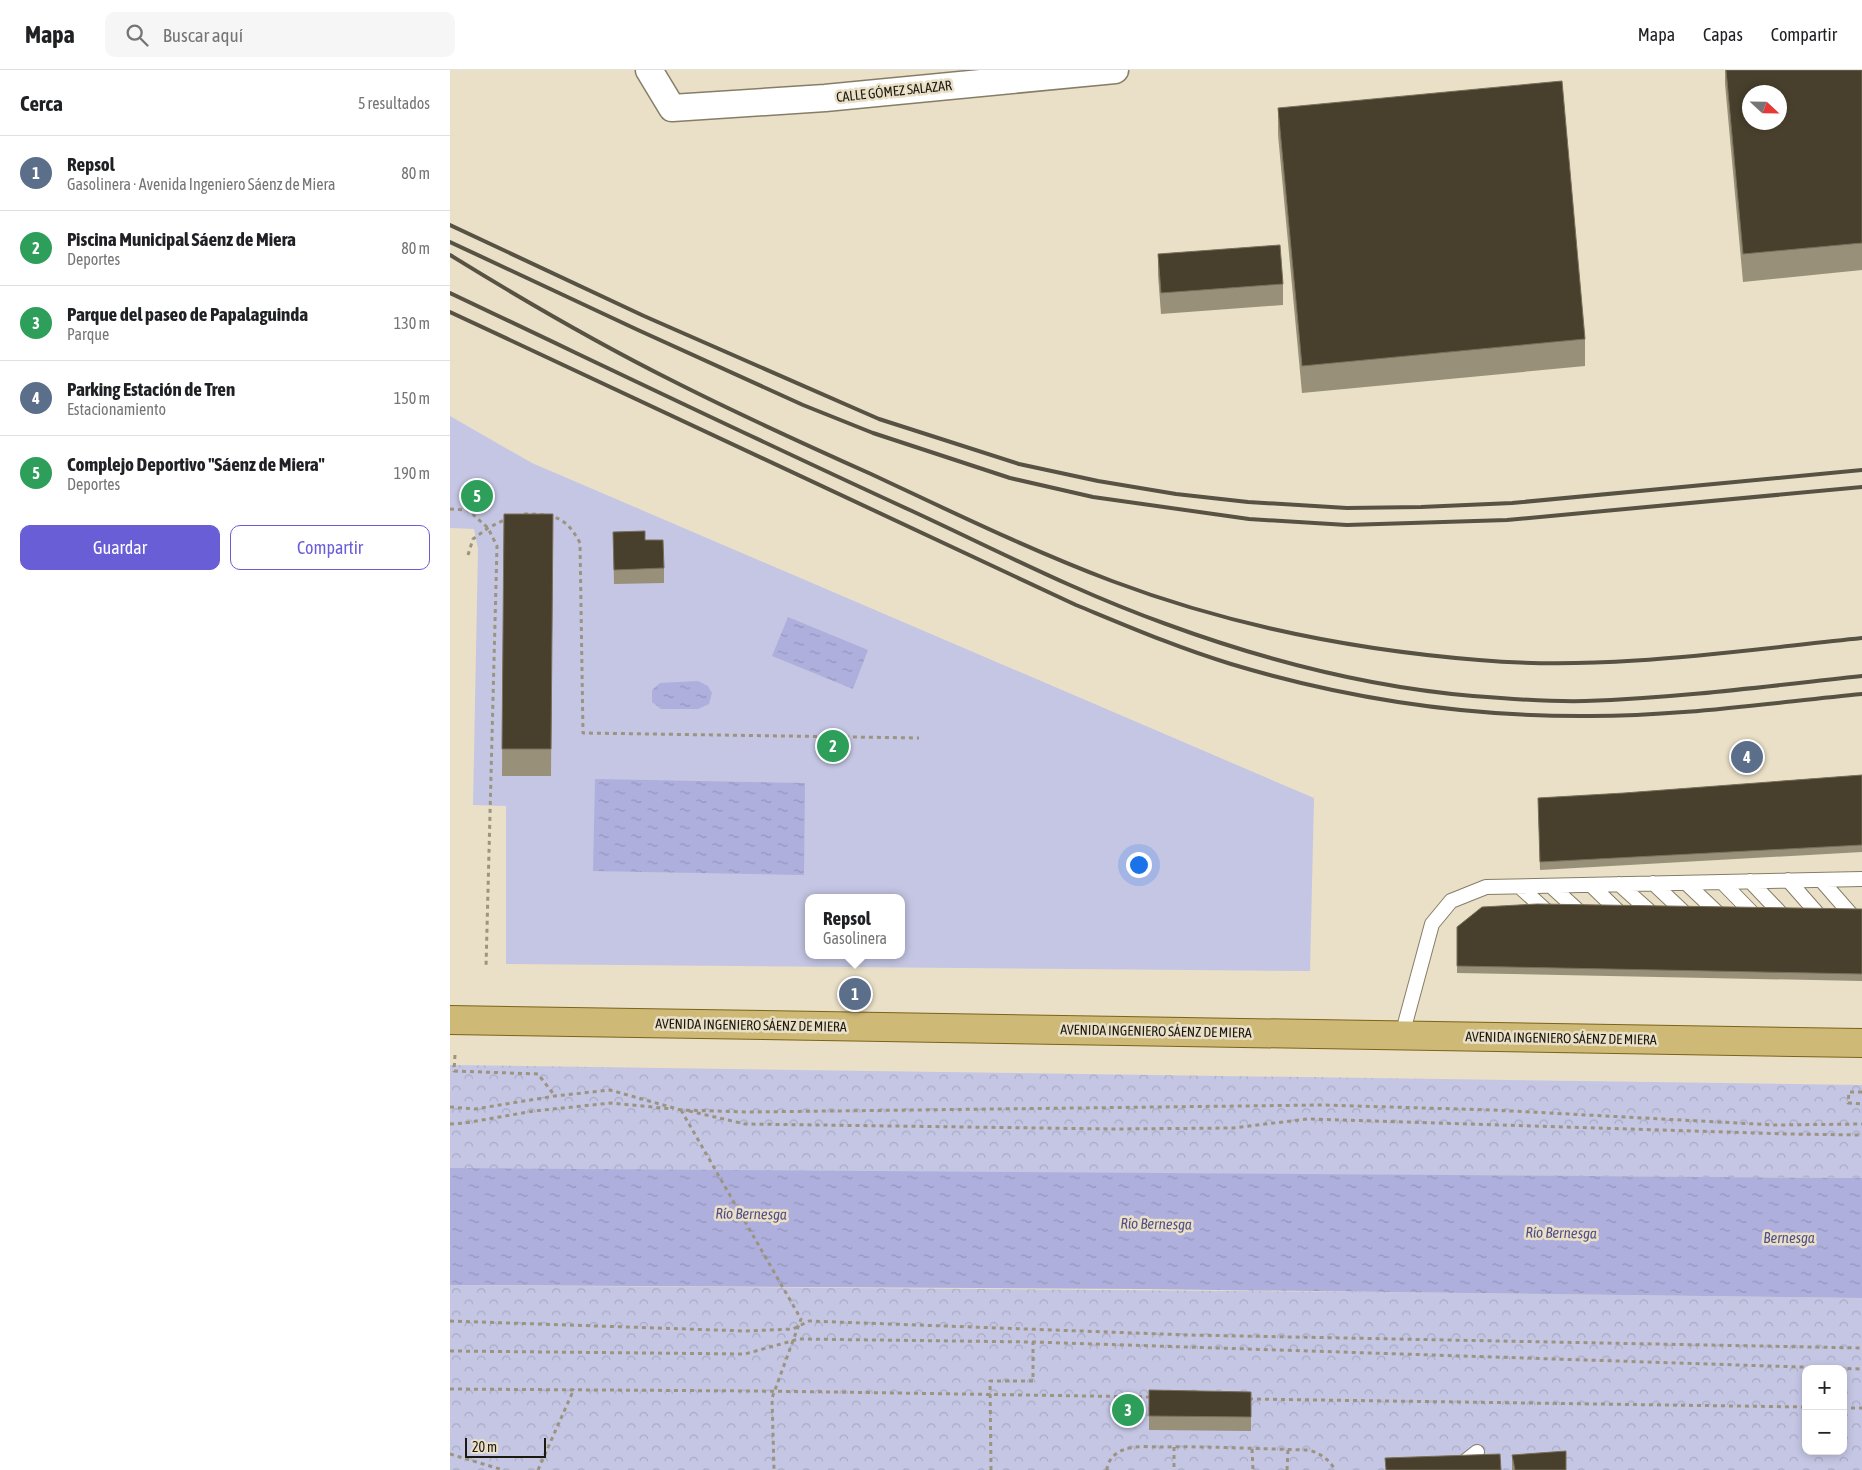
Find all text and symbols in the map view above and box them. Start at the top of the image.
search box [105,12,455,57]
text: Mapa [25,21,75,48]
icon: search [123,21,151,49]
text: Buscar aquí [163,24,243,46]
text: Mapa [1638,24,1675,45]
text: Capas [1703,24,1743,45]
text: Compartir [1771,24,1837,45]
street label: CALLE GÓMEZ SALAZAR [835,77,953,105]
north arrow [1742,85,1787,130]
text: Cerca [20,91,63,115]
text: 5 resultados [358,94,430,112]
text: Repsol [67,153,115,175]
text: 1 [32,164,40,182]
text: 80 m [401,164,430,182]
text: Gasolinera · Avenida Ingeniero Sáenz de Miera [67,175,335,193]
text: Piscina Municipal Sáenz de Miera [67,228,296,250]
text: 2 [32,239,40,257]
text: 80 m [401,239,430,257]
text: Deportes [67,250,120,268]
text: Parque del paseo de Papalaguinda [67,303,308,325]
text: 3 [32,314,40,332]
text: 130 m [394,314,430,332]
text: Parque [67,325,109,343]
text: Parking Estación de Tren [67,378,235,400]
text: 4 [32,389,40,407]
text: 150 m [394,389,430,407]
text: Estacionamiento [67,400,166,418]
text: Complejo Deportivo "Sáenz de Miera" [67,453,325,475]
text: 5 [32,464,40,482]
text: 190 m [394,464,430,482]
text: Deportes [67,475,120,493]
pin: 5 [461,477,493,515]
button: Guardar [20,525,220,570]
button: Compartir [230,525,430,570]
pin: 2 [817,727,849,765]
pin: 4 [1731,738,1763,776]
your location [1126,852,1152,878]
popup [805,894,905,959]
text: Repsol [823,907,871,929]
text: Gasolinera [823,929,887,947]
pin: 1 [839,975,871,1013]
street label: AVENIDA INGENIERO SÁENZ DE MIERA [655,1015,847,1035]
street label: AVENIDA INGENIERO SÁENZ DE MIERA [1060,1021,1252,1041]
street label: AVENIDA INGENIERO SÁENZ DE MIERA [1465,1028,1657,1048]
water label: Río Bernesga [715,1204,787,1223]
water label: Río Bernesga [1120,1214,1192,1233]
water label: Río Bernesga [1525,1223,1597,1242]
water label: Bernesga [1763,1229,1815,1246]
map controls [1802,1365,1847,1455]
button: + [1802,1365,1847,1410]
pin: 3 [1112,1391,1144,1429]
button: − [1802,1410,1847,1455]
scale bar [465,1435,546,1458]
text: 20 m [472,1439,497,1455]

